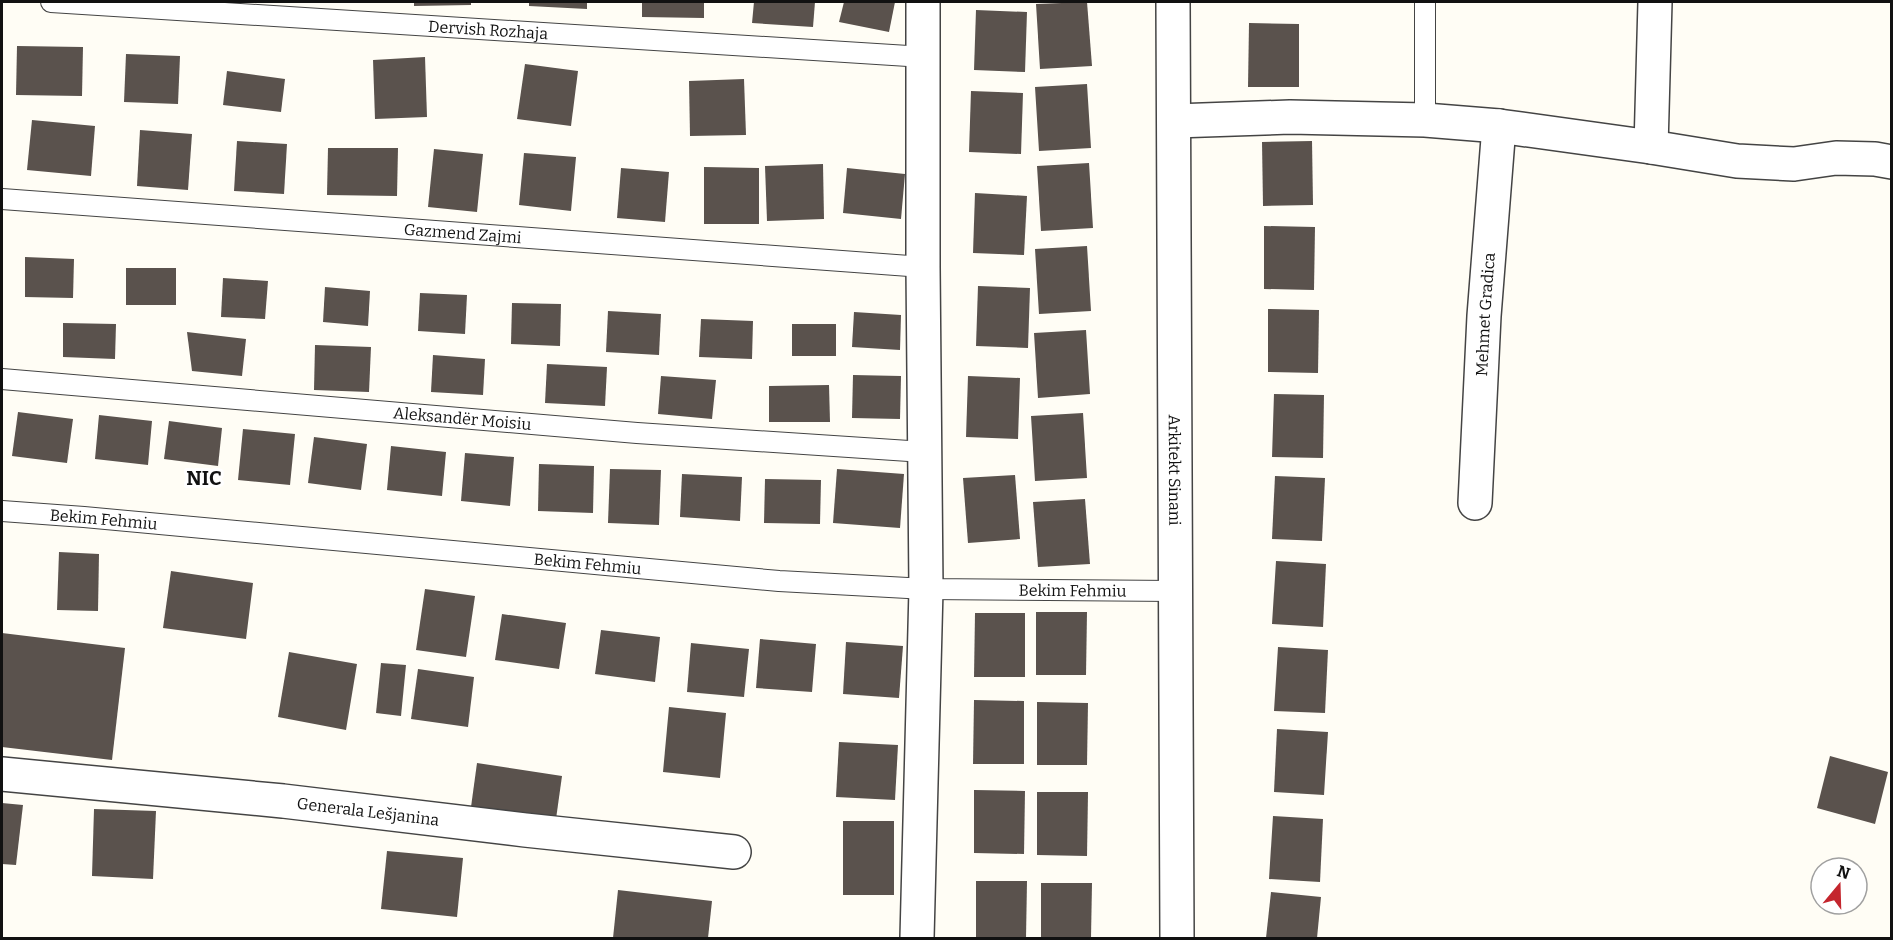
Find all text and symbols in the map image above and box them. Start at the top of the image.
street label: Dervish Rozhaja [428,16,549,43]
street label: Gazmend Zajmi [403,219,522,247]
street label: Mehmet Gradica [1472,251,1499,377]
street label: Aleksandër Moisiu [392,403,532,433]
street label: Arkitekt Sinani [1165,414,1185,526]
district label: NIC [186,466,222,490]
street label: Bekim Fehmiu [49,505,158,533]
street label: Bekim Fehmiu [533,549,642,578]
street label: Bekim Fehmiu [1019,580,1127,600]
street label: Generala Lešjanina [296,793,441,829]
north arrow [1809,856,1869,916]
text: N [1835,861,1853,883]

